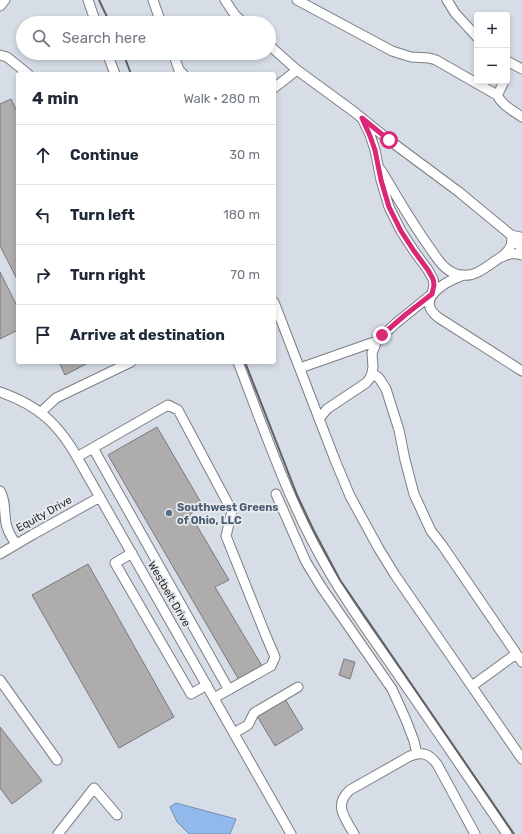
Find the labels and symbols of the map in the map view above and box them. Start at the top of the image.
route start [380,131,398,149]
route end [373,326,391,344]
street label: Equity Drive [14,493,74,535]
place label: Southwest Greens of Ohio, LLC [177,501,278,527]
marker: Southwest Greens of Ohio, LLC [164,508,174,518]
street label: Westbelt Drive [145,559,193,629]

